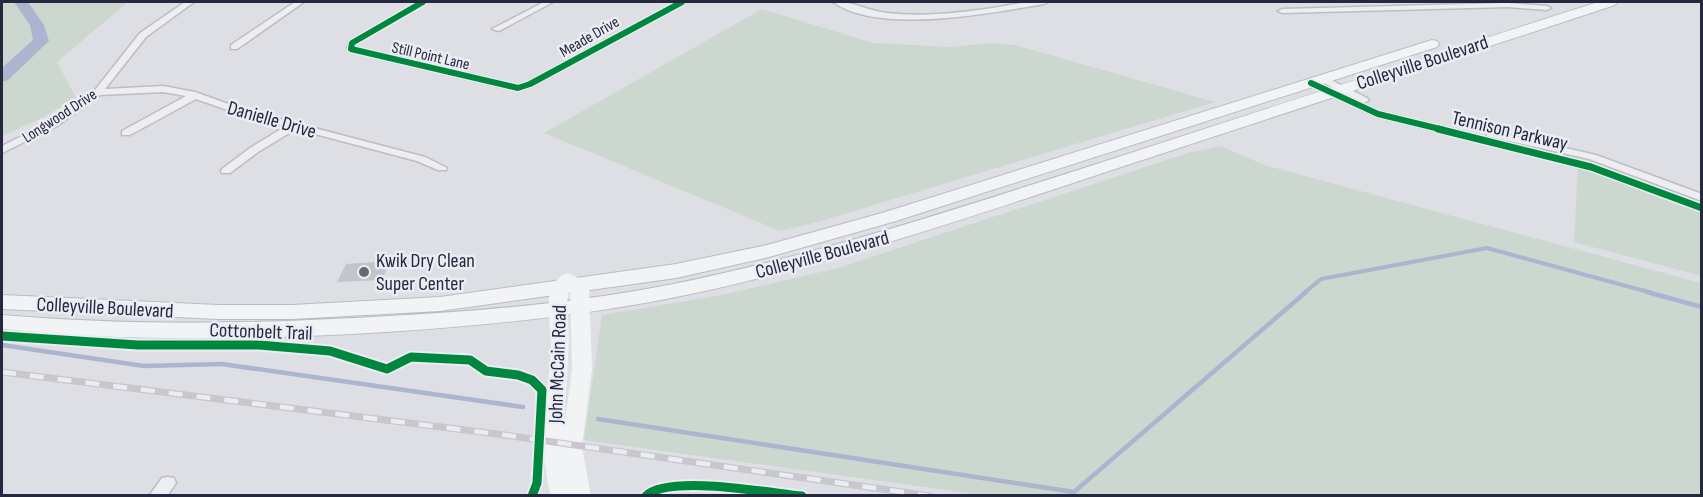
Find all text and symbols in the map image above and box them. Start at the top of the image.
street label: Meade Drive [557,13,623,62]
street label: Colleyville Boulevard [1353,30,1491,96]
street label: Still Point Lane [390,38,471,75]
street label: Longwood Drive [19,85,101,147]
street label: Danielle Drive [225,96,319,144]
street label: Tennison Parkway [1449,106,1570,156]
street label: Colleyville Boulevard [753,226,892,284]
place label: Kwik Dry Clean Super Center [376,249,475,296]
marker: Kwik Dry Clean Super Center [357,265,371,279]
street label: Colleyville Boulevard [36,292,174,324]
street label: John McCain Road [544,304,572,425]
street label: Cottonbelt Trail [209,318,313,346]

